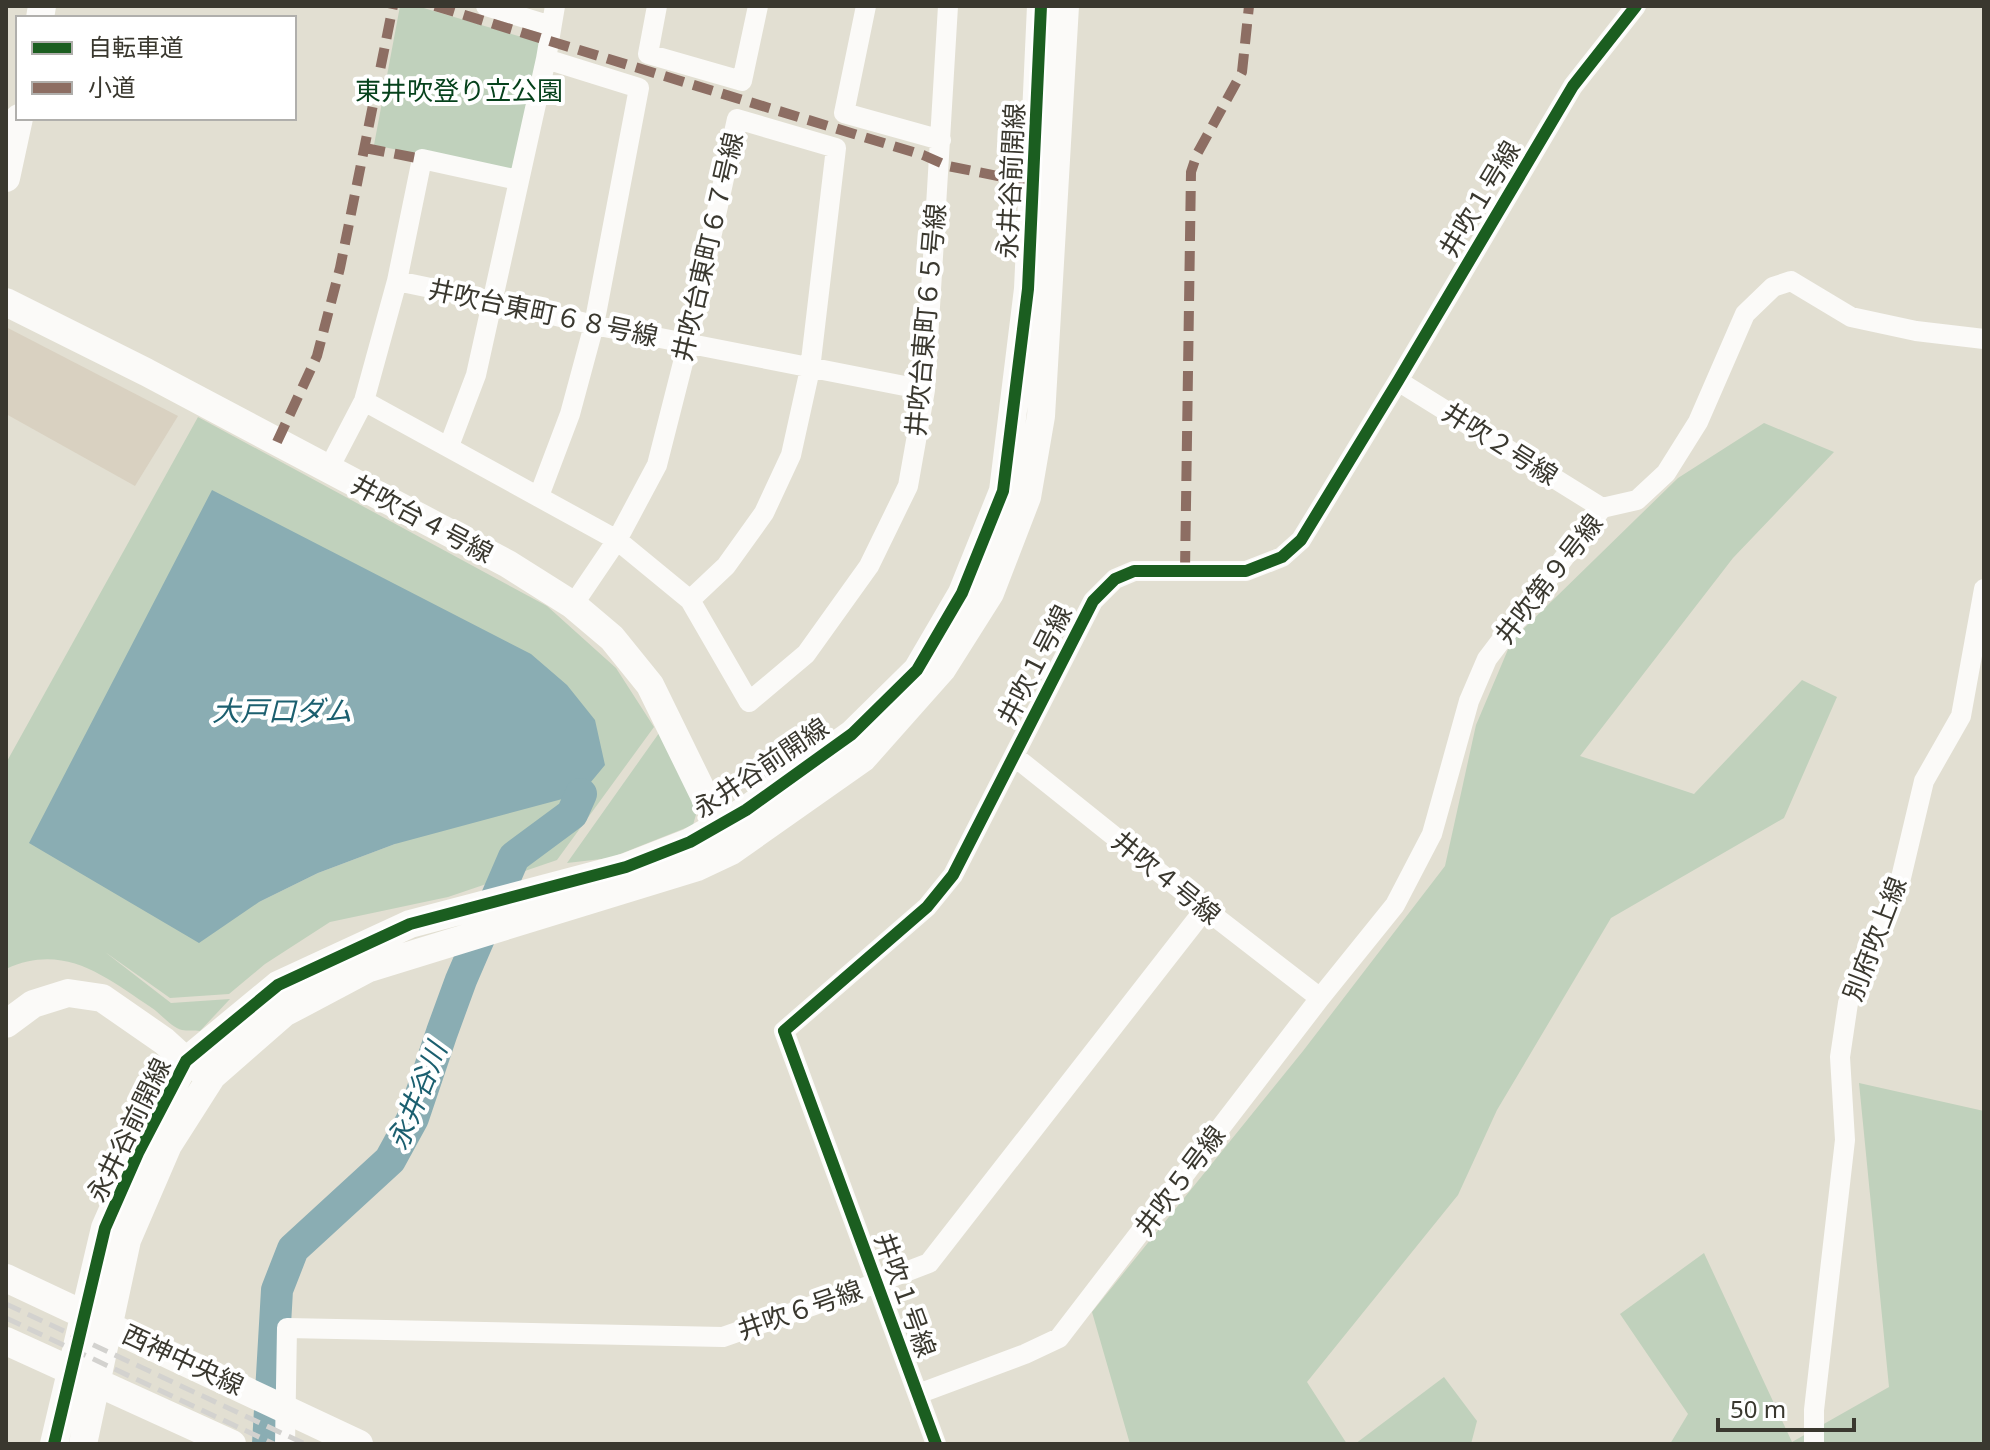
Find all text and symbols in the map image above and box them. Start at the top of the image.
legend [16,16,296,120]
text: 自転車道 [88,30,184,63]
text: 小道 [88,70,136,103]
park label: 東井吹登り立公園 [355,72,563,108]
street label: 永井谷前開線 [988,102,1032,260]
street label: 井吹台東町６７号線 [663,129,751,365]
street label: 井吹１号線 [1430,133,1528,263]
street label: 井吹台東町６５号線 [897,202,953,438]
street label: 井吹台東町６８号線 [425,270,661,354]
street label: 井吹２号線 [1436,393,1565,493]
street label: 井吹台４号線 [345,466,500,571]
street label: 井吹第９号線 [1486,506,1610,651]
street label: 井吹１号線 [989,598,1080,731]
water label: 大戸口ダム [212,691,352,729]
street label: 永井谷前開線 [686,709,835,826]
street label: 井吹４号線 [1105,822,1228,932]
street label: 別府吹上線 [1834,872,1914,1006]
water label: 永井谷川 [377,1034,456,1155]
street label: 永井谷前開線 [78,1052,178,1208]
street label: 井吹５号線 [1126,1118,1233,1243]
street label: 井吹１号線 [867,1227,945,1362]
street label: 井吹６号線 [732,1271,867,1347]
street label: 西神中央線 [117,1315,250,1403]
scale bar [1718,1382,1854,1432]
text: 50 m [1730,1392,1786,1425]

